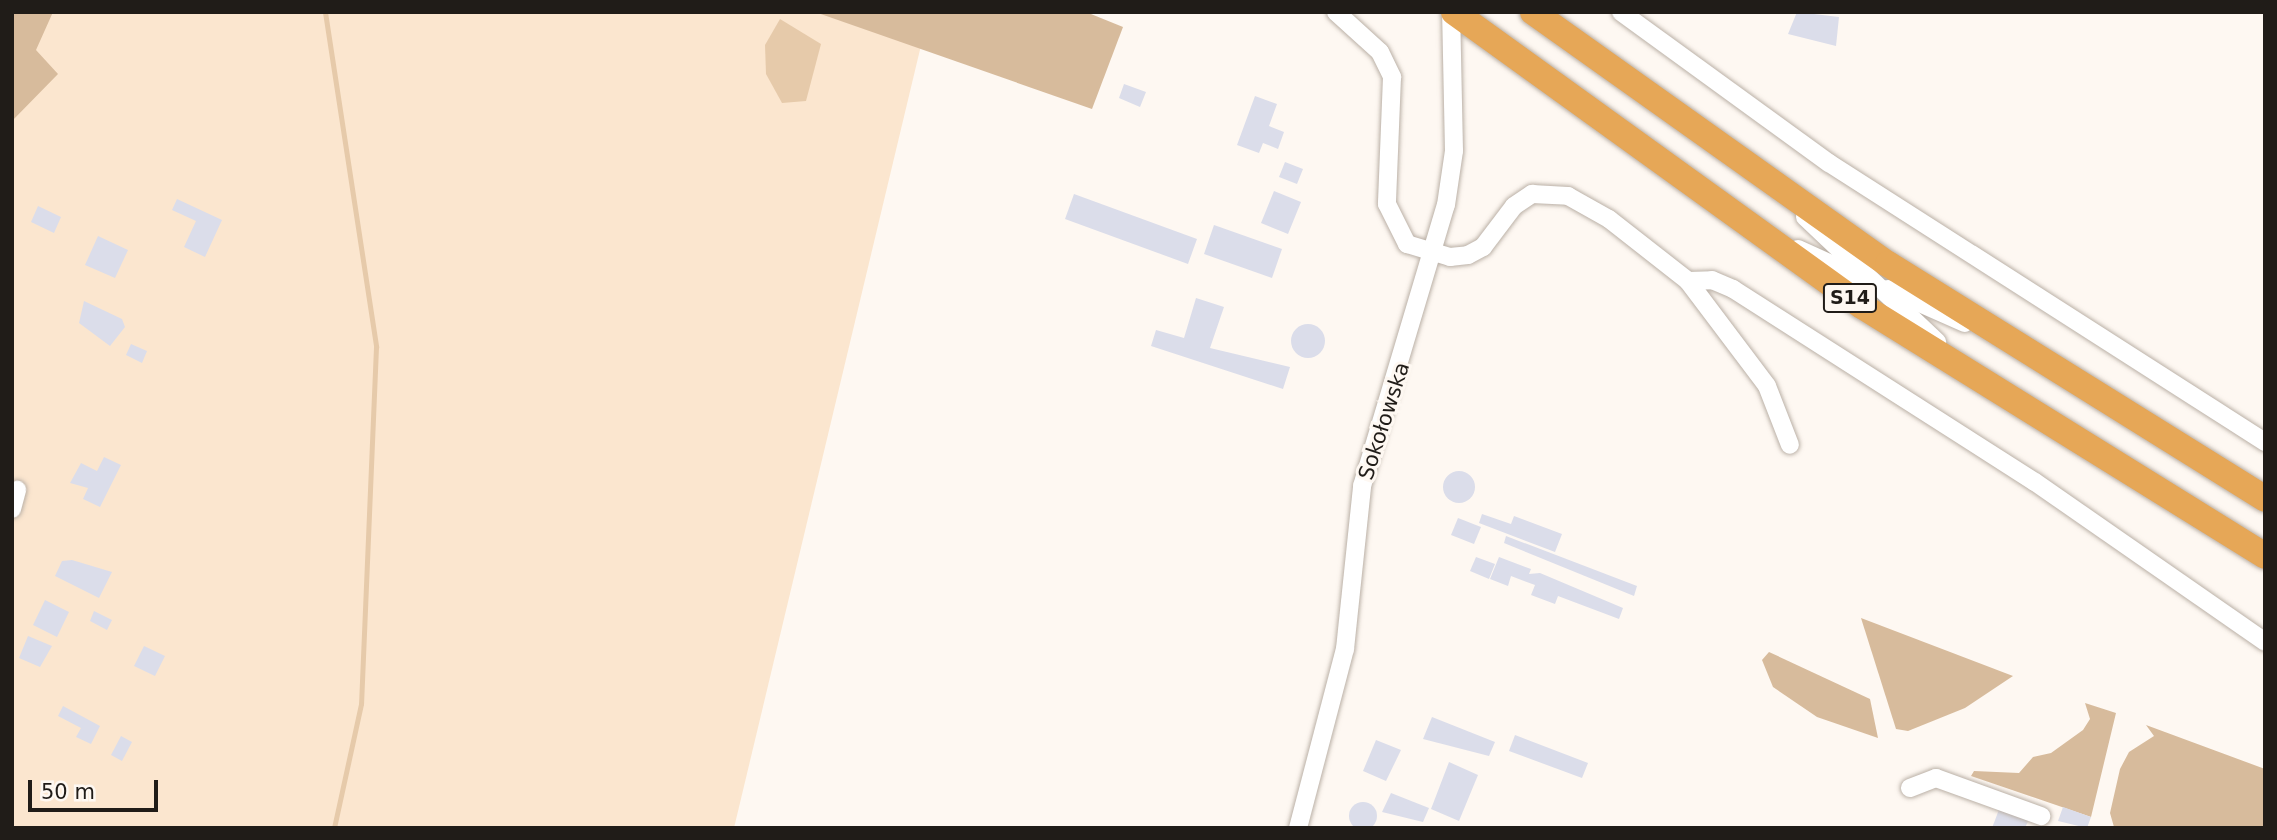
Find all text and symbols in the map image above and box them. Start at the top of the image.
road number: S14 [1822,282,1878,314]
street label: Sokołowska [1353,359,1415,483]
scale bar [32,766,161,810]
text: 50 m [41,780,95,804]

